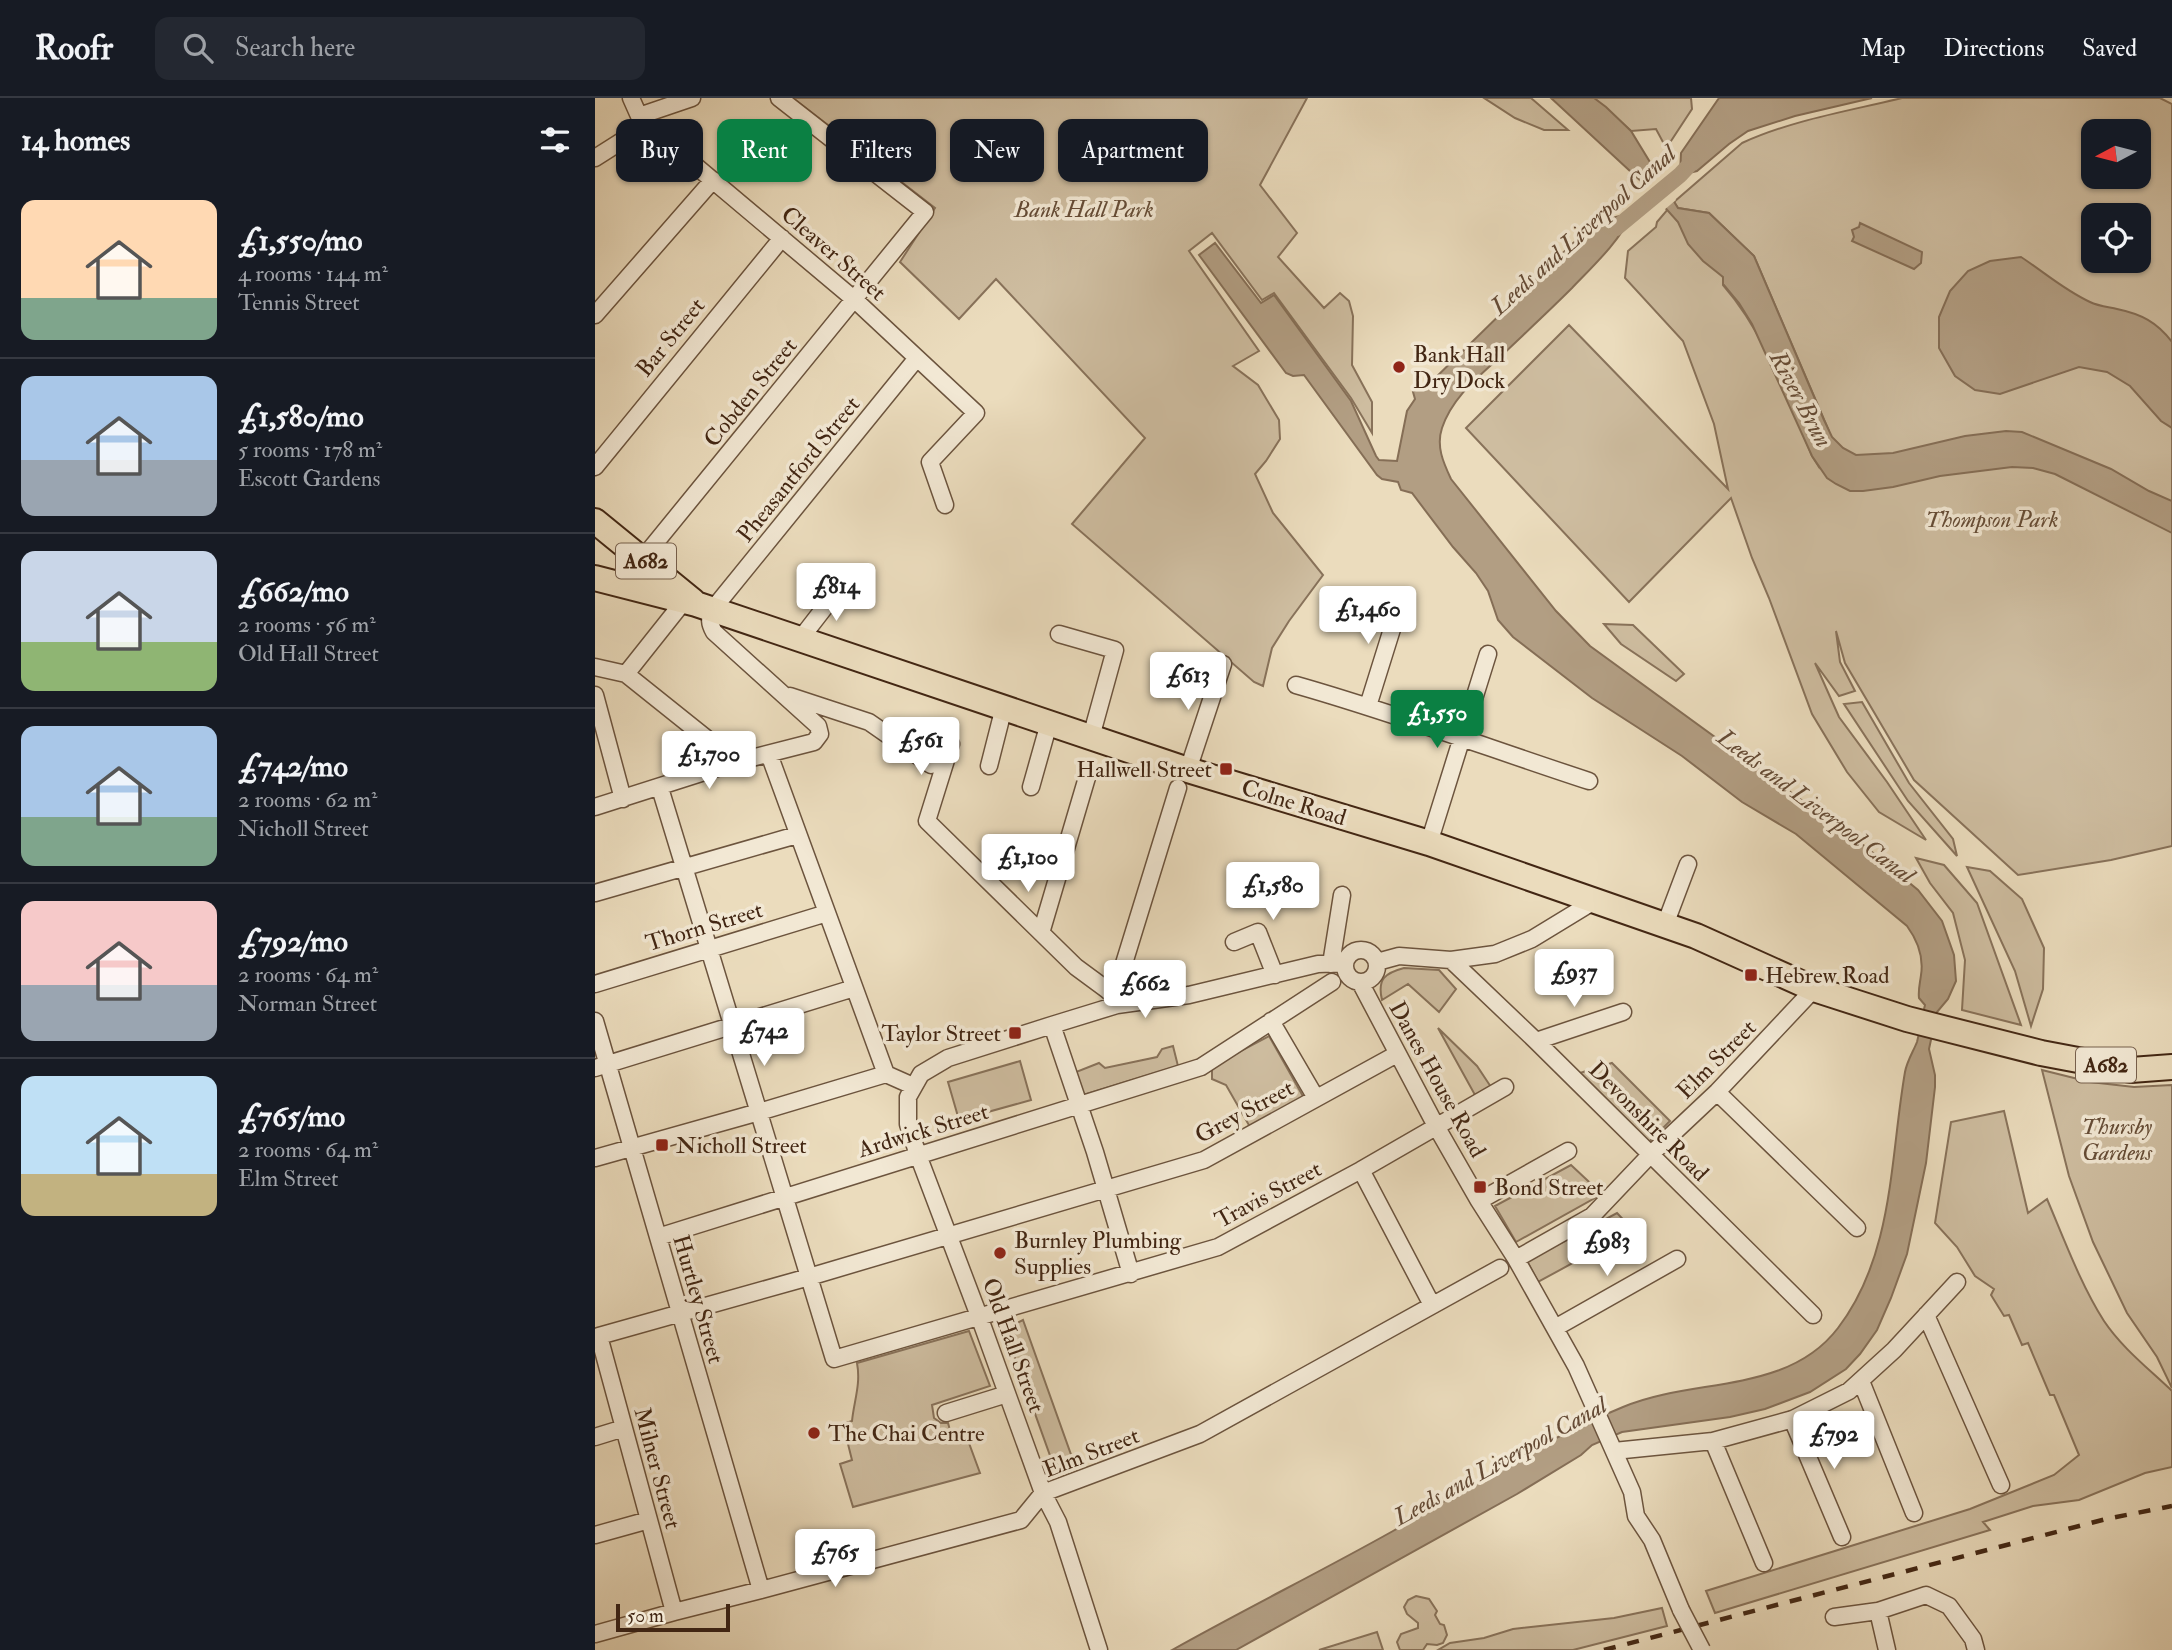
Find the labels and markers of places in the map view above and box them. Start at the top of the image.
place label: Bank Hall Dry Dock [1413,340,1505,395]
marker: Bank Hall Dry Dock [1391,359,1407,375]
pin: £814 [795,564,877,623]
pin: £1,460 [1311,587,1425,646]
pin: £613 [1147,652,1229,712]
pin: £1,550 [1380,690,1494,750]
pin: £561 [880,718,962,777]
pin: £1,700 [652,732,766,791]
place label: Hallwell Street [1076,755,1212,784]
marker: Hallwell Street [1218,761,1234,777]
pin: £1,100 [971,834,1085,894]
pin: £1,580 [1216,862,1330,922]
pin: £937 [1533,950,1615,1009]
pin: £662 [1104,960,1186,1020]
place label: Hebrew Road [1765,961,1890,990]
marker: Hebrew Road [1743,967,1759,983]
pin: £742 [723,1009,805,1068]
place label: Taylor Street [882,1019,1001,1048]
marker: Taylor Street [1007,1025,1023,1041]
place label: Nicholl Street [676,1131,807,1160]
marker: Nicholl Street [654,1137,670,1153]
place label: Bond Street [1494,1173,1604,1202]
marker: Bond Street [1472,1179,1488,1195]
pin: £983 [1566,1218,1648,1278]
place label: Burnley Plumbing Supplies [1014,1226,1182,1282]
marker: Burnley Plumbing Supplies [992,1245,1008,1261]
pin: £792 [1793,1412,1875,1471]
place label: The Chai Centre [828,1419,985,1448]
marker: The Chai Centre [806,1425,822,1441]
pin: £765 [794,1530,876,1589]

